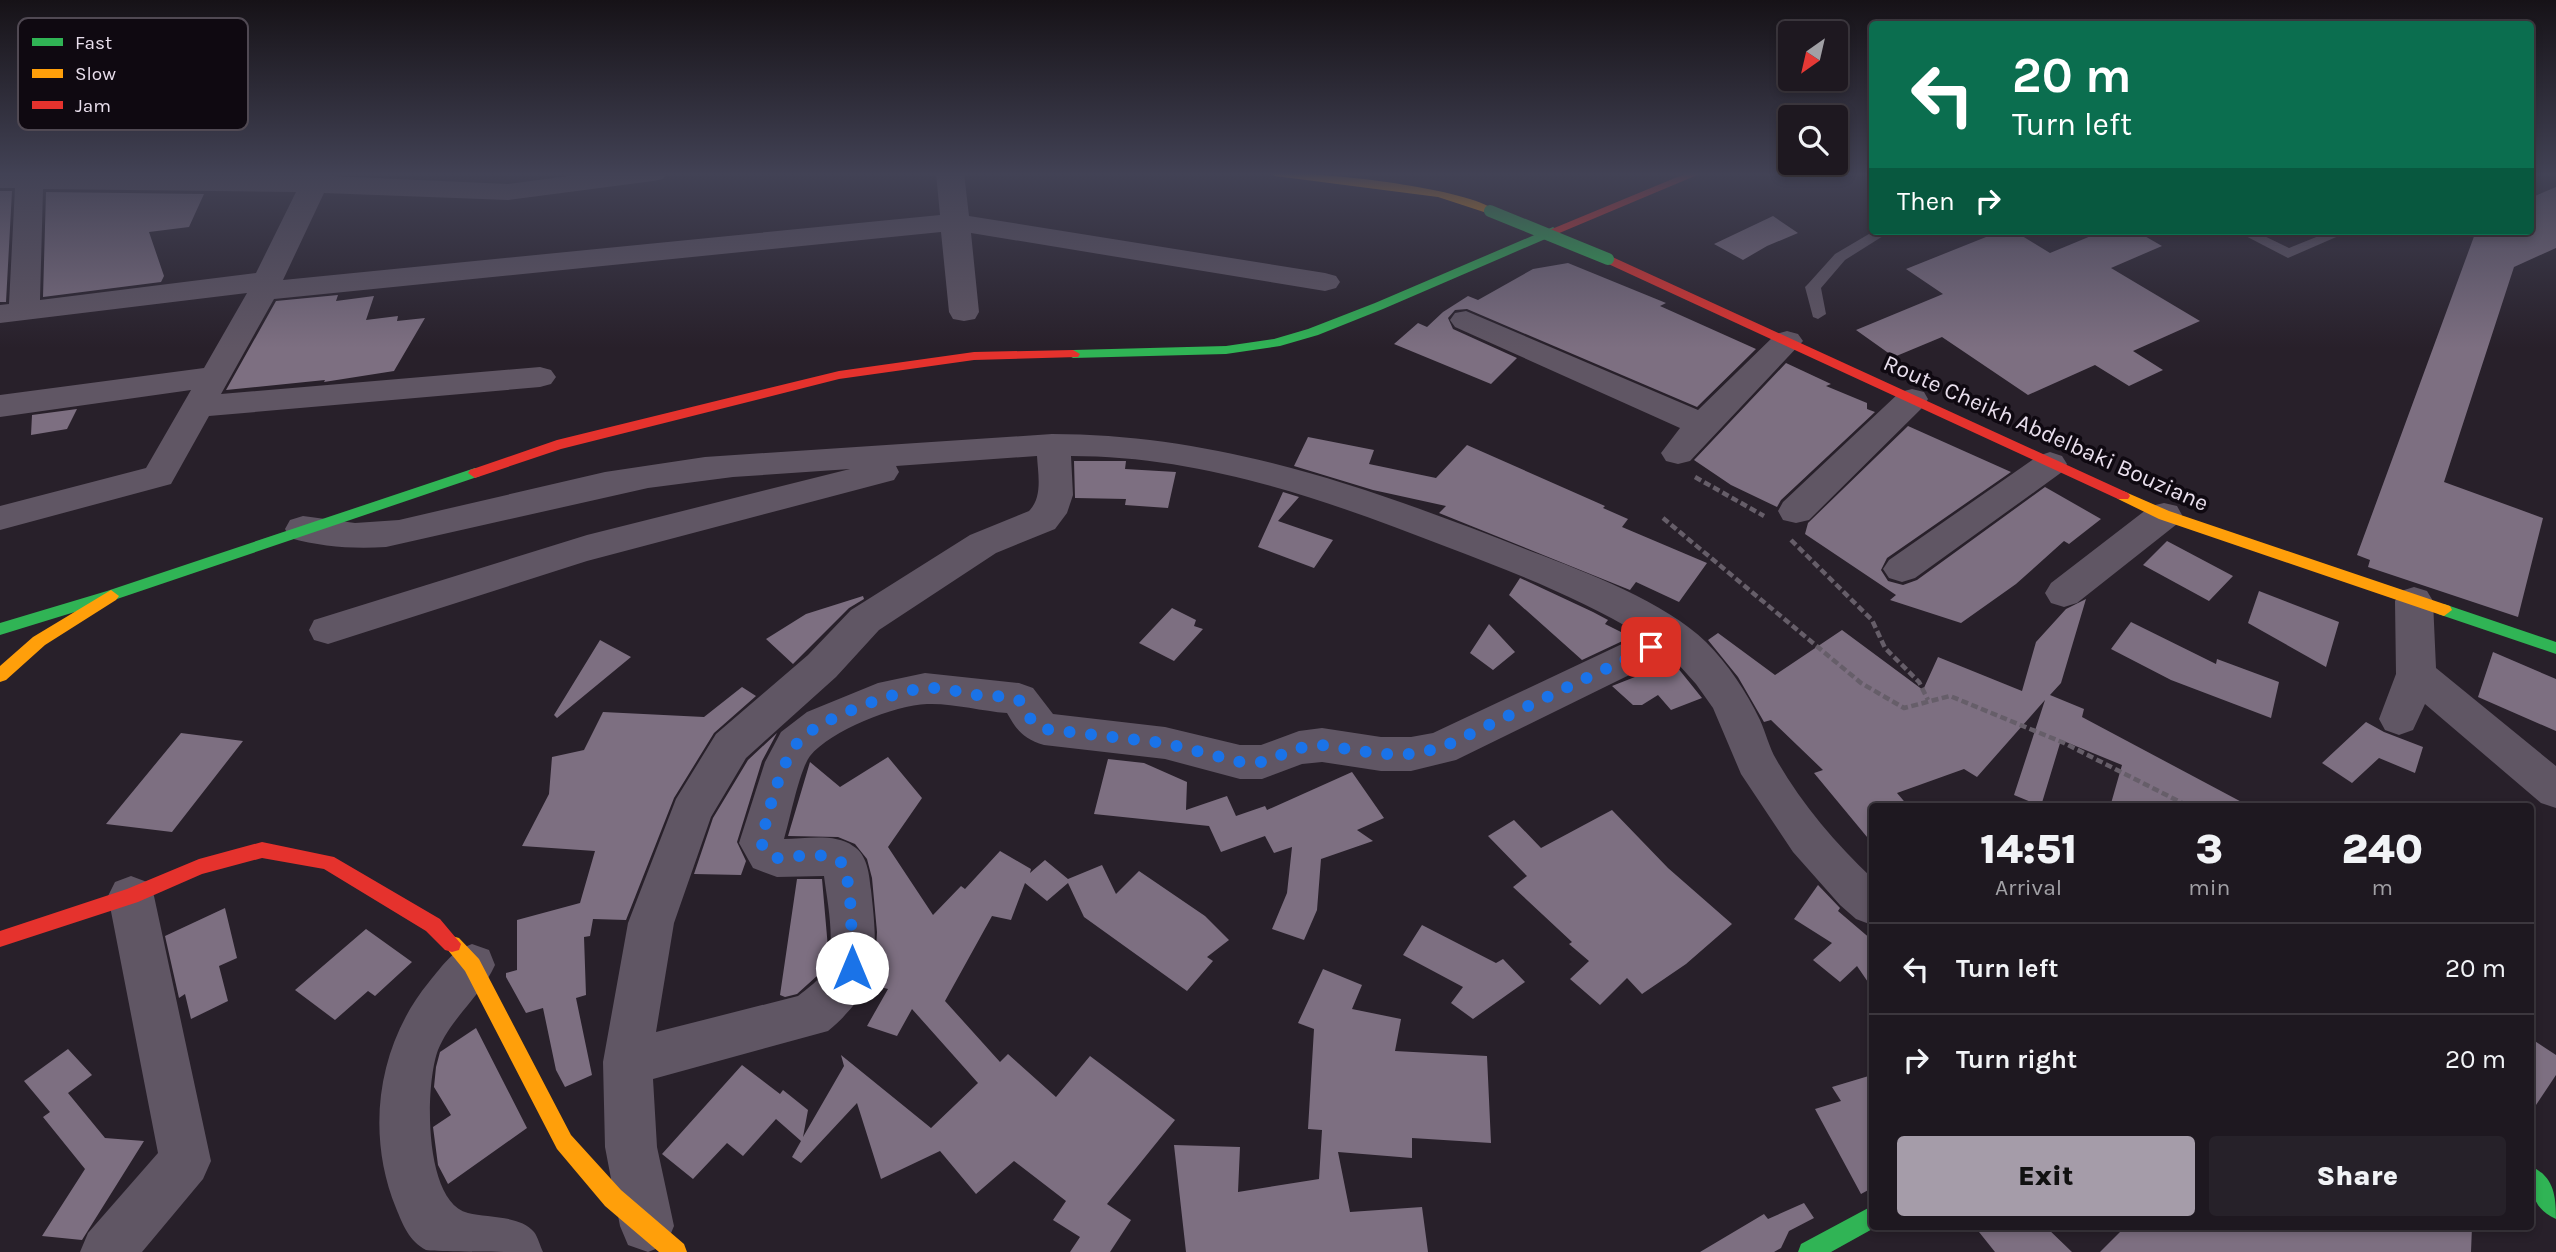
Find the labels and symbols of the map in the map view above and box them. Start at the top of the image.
legend [18,18,248,130]
north arrow [1778,21,1848,91]
text: Fast [75,32,112,54]
text: Slow [75,63,116,85]
text: Jam [75,95,111,117]
street label: Route Cheikh Abdelbaki Bouziane [1879,349,2213,517]
pin [1621,617,1681,677]
position arrow [815,931,889,1005]

